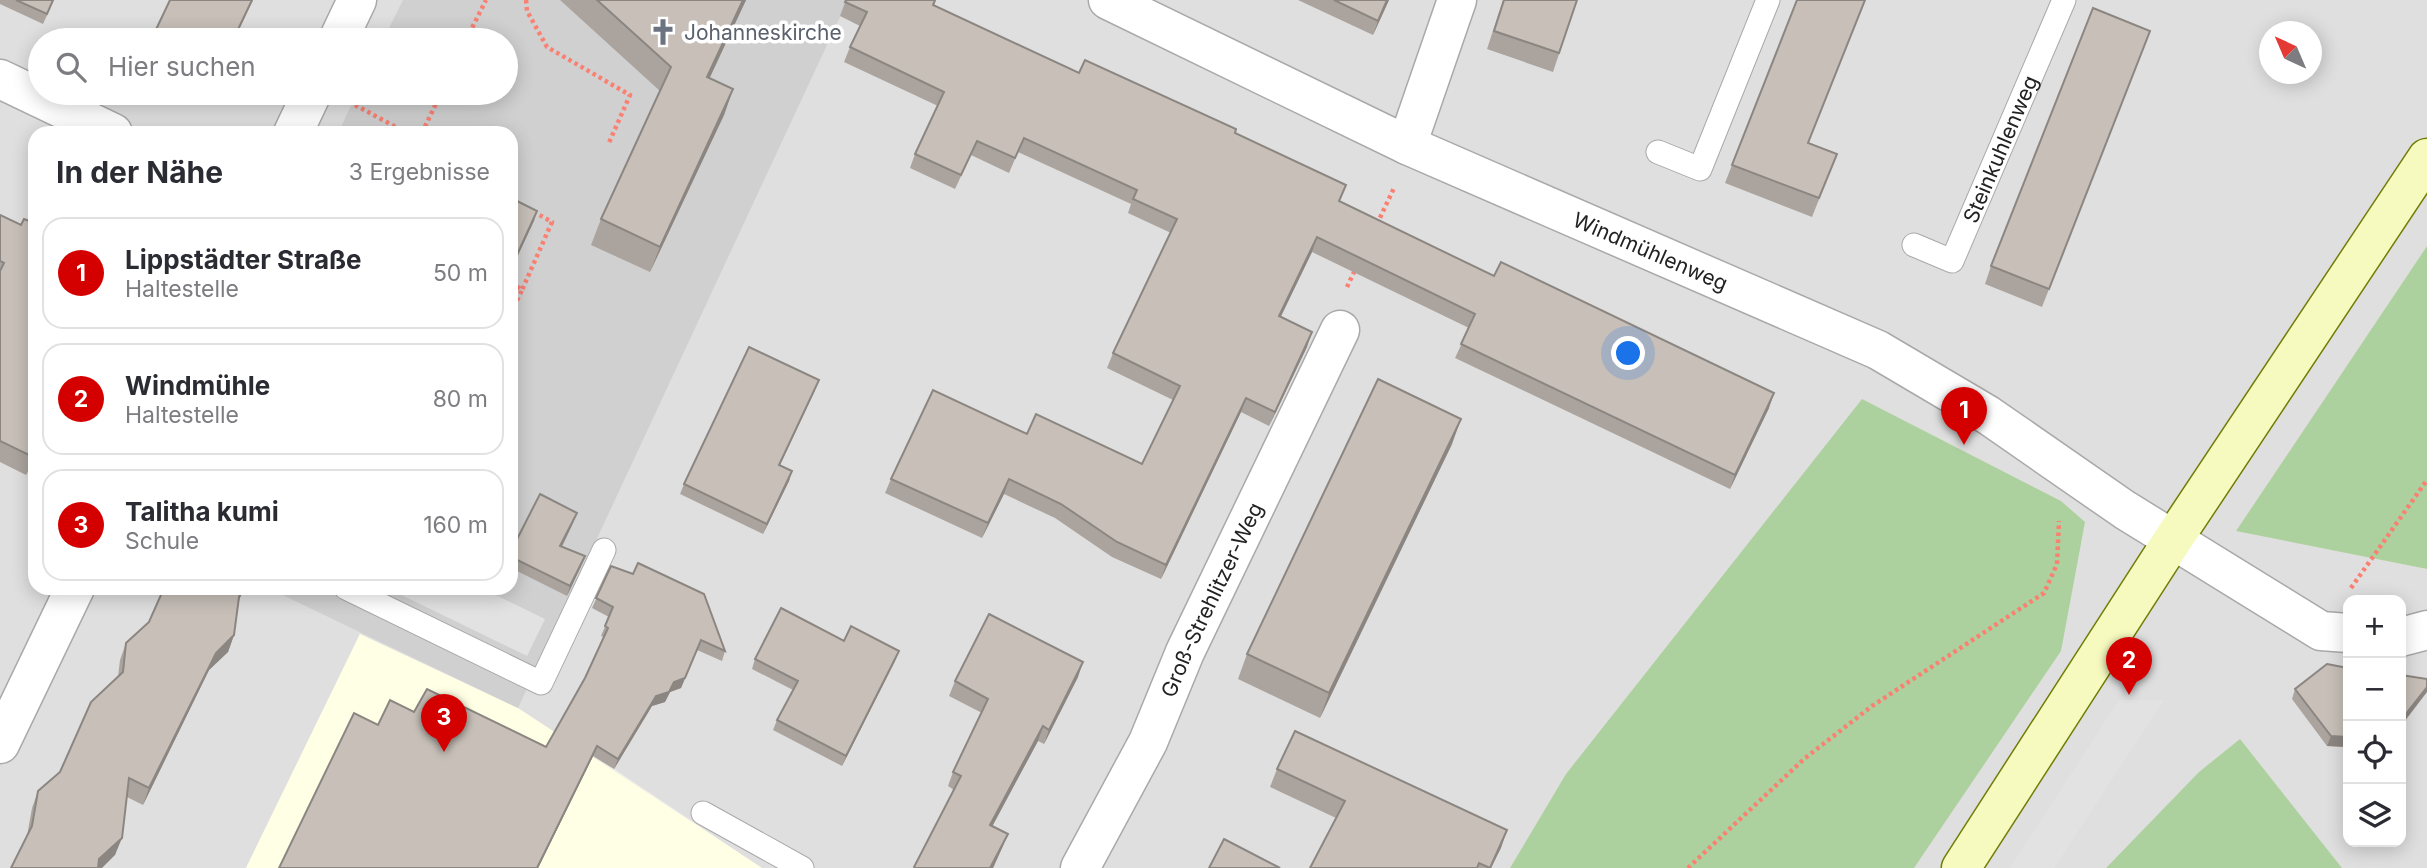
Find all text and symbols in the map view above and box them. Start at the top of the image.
church icon: Johanneskirche [648,17,678,47]
place label: Johanneskirche [684,20,842,45]
north arrow [2259,21,2322,84]
search box [28,28,518,105]
icon: search [52,48,90,86]
text: Hier suchen [108,51,256,82]
street label: Steinkuhlenweg [1957,72,2043,227]
text: In der Nähe [56,154,223,190]
text: 3 Ergebnisse [349,158,490,186]
street label: Windmühlenweg [1570,206,1732,296]
text: Lippstädter Straße [125,244,362,275]
text: 1 [76,259,86,287]
text: 50 m [433,259,488,287]
text: Haltestelle [125,275,239,303]
your location [1611,336,1645,370]
text: Windmühle [125,370,270,401]
text: 2 [74,385,88,413]
text: 80 m [433,385,488,413]
pin: 1 [1941,387,1987,445]
text: Haltestelle [125,401,239,429]
text: Talitha kumi [125,496,279,527]
street label: Groß-Strehlitzer-Weg [1155,498,1268,701]
text: 3 [74,511,88,539]
text: 160 m [423,511,488,539]
text: Schule [125,527,199,555]
map controls [2343,595,2406,847]
button: + [2343,595,2406,658]
pin: 2 [2106,637,2152,695]
button: − [2343,658,2406,721]
pin: 3 [421,694,467,752]
button: locate [2343,721,2406,784]
button: layers [2343,784,2406,847]

